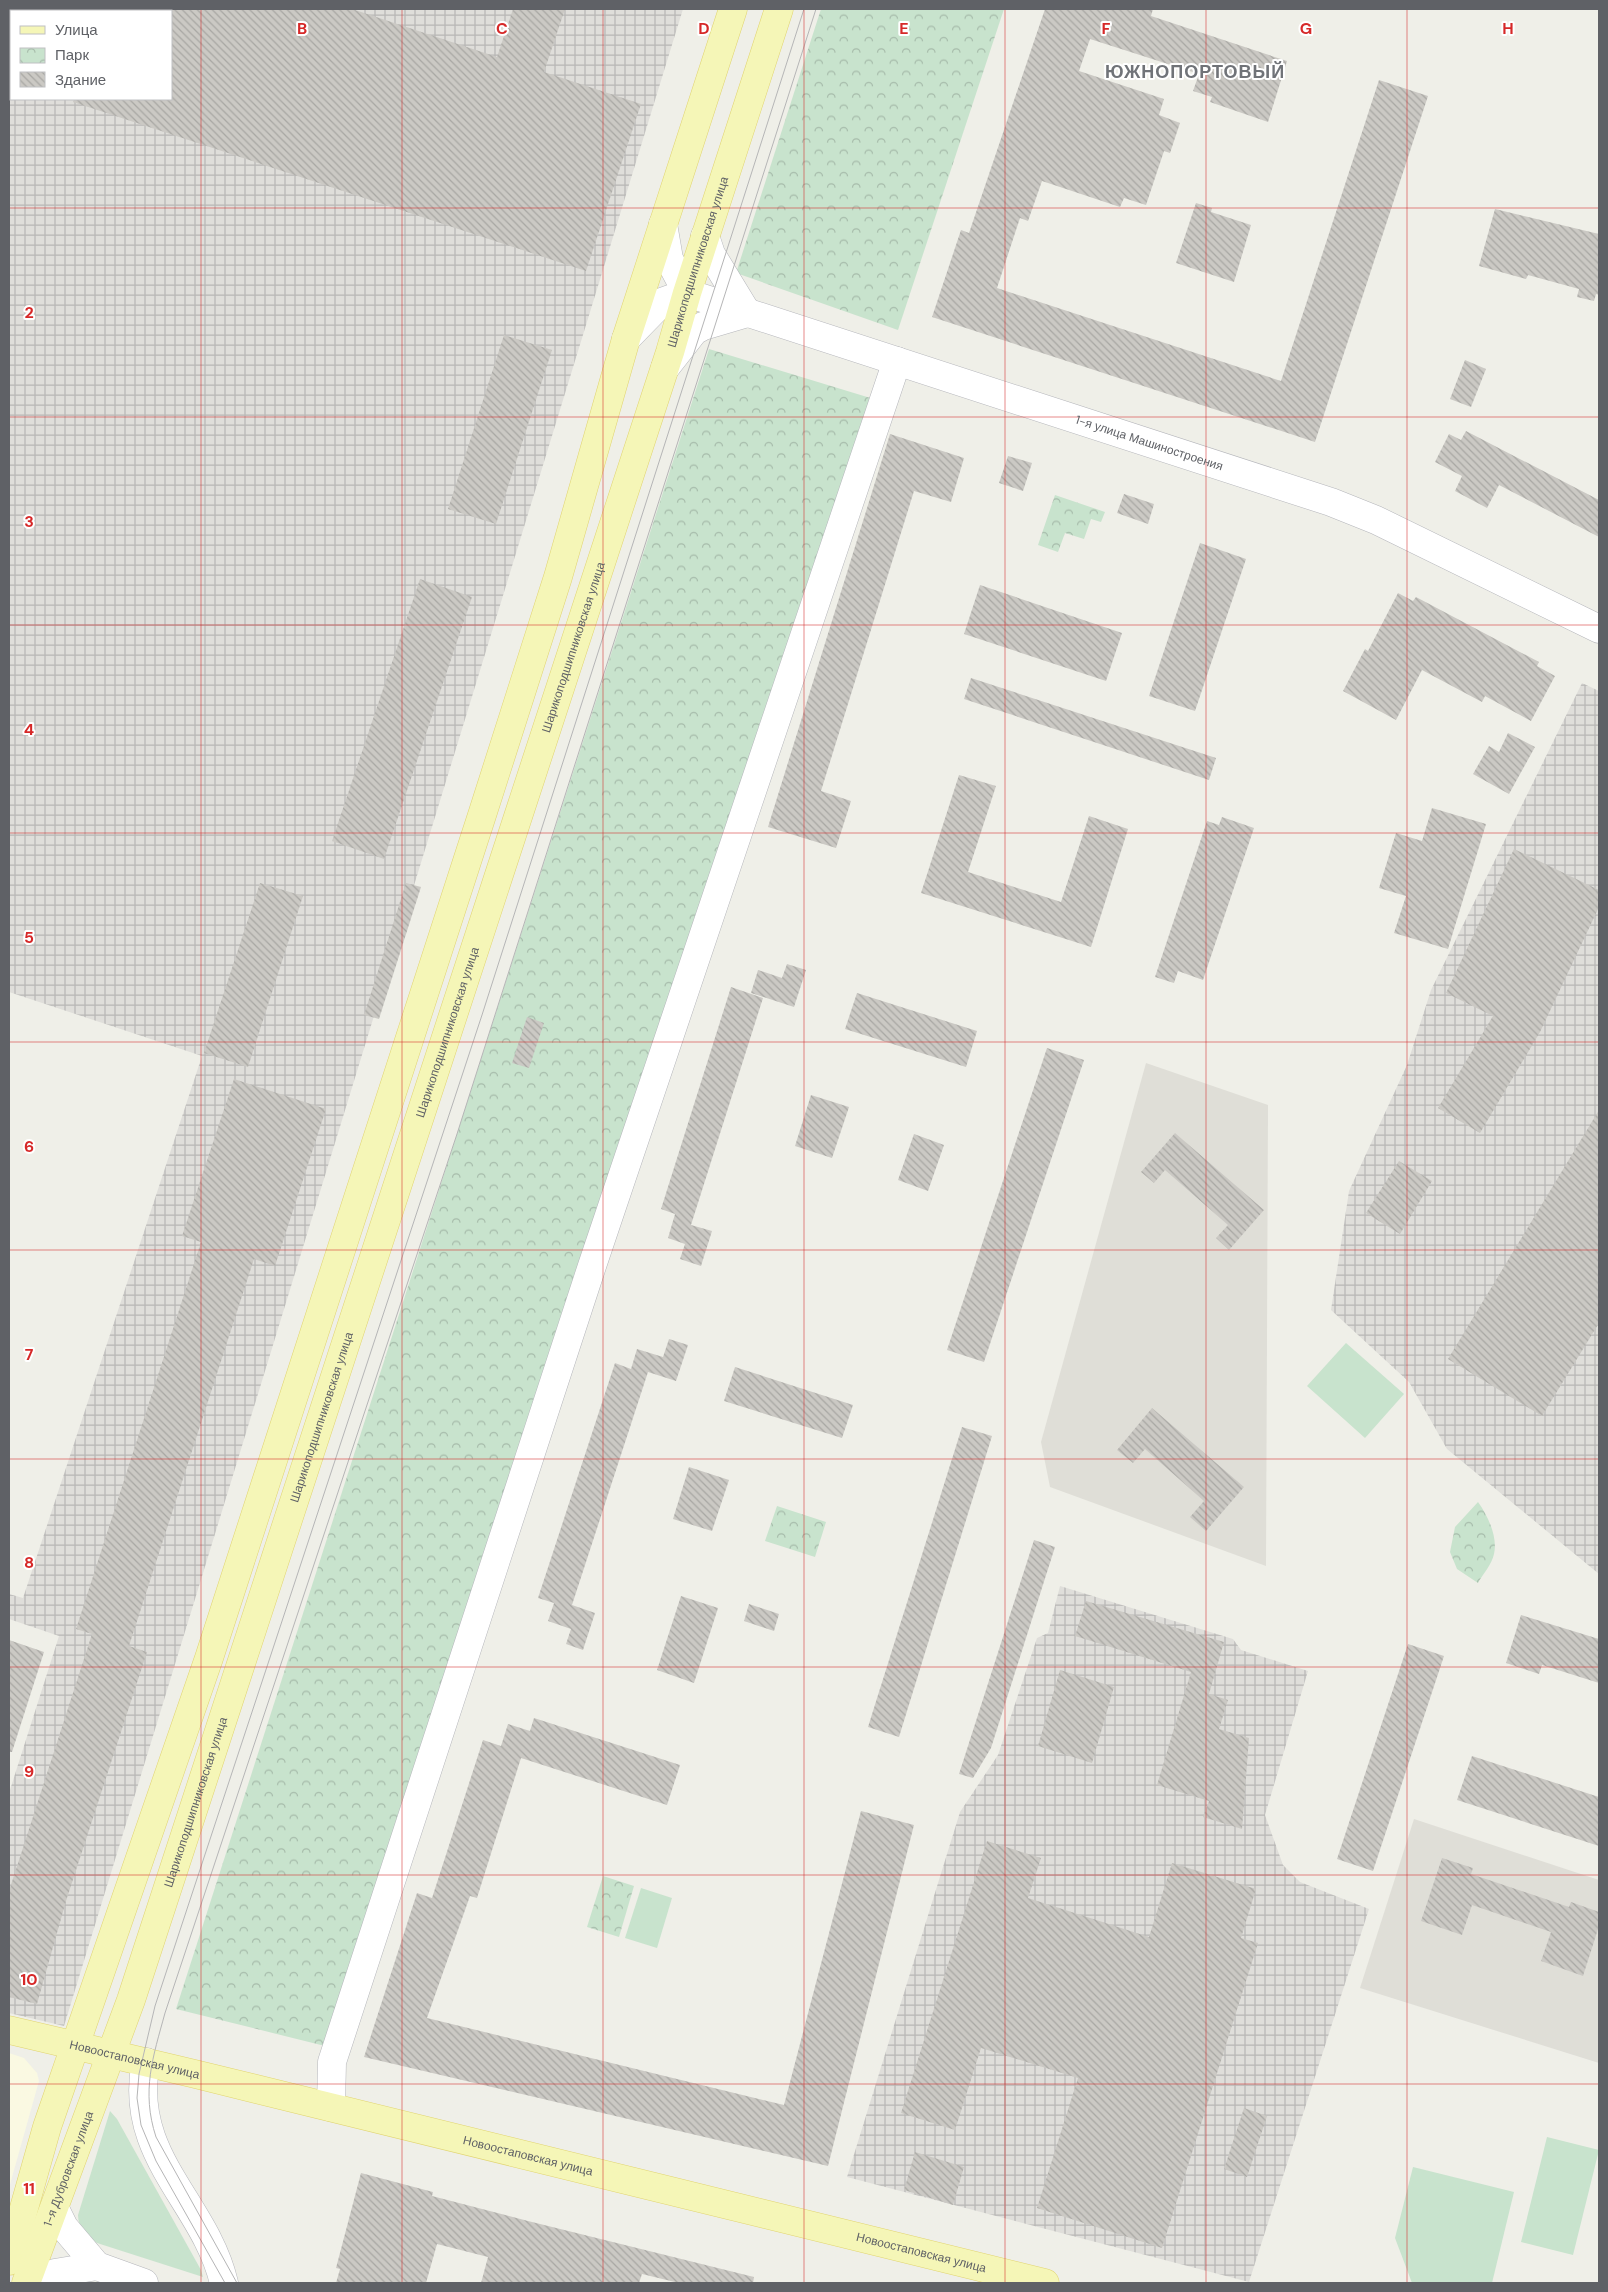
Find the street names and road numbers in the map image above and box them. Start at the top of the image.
street label: Шарикоподшипниковская улица [664,174,732,349]
street label: 1-я улица Машиностроения [1074,412,1225,474]
street label: Шарикоподшипниковская улица [538,560,609,735]
street label: Шарикоподшипниковская улица [412,945,483,1120]
street label: Шарикоподшипниковская улица [286,1330,357,1505]
street label: Шарикоподшипниковская улица [160,1715,231,1890]
street label: Новоостаповская улица [68,2037,202,2083]
street label: 1-я Дубровская улица [40,2108,97,2229]
street label: Новоостаповская улица [461,2132,595,2180]
street label: Новоостаповская улица [855,2229,988,2276]

